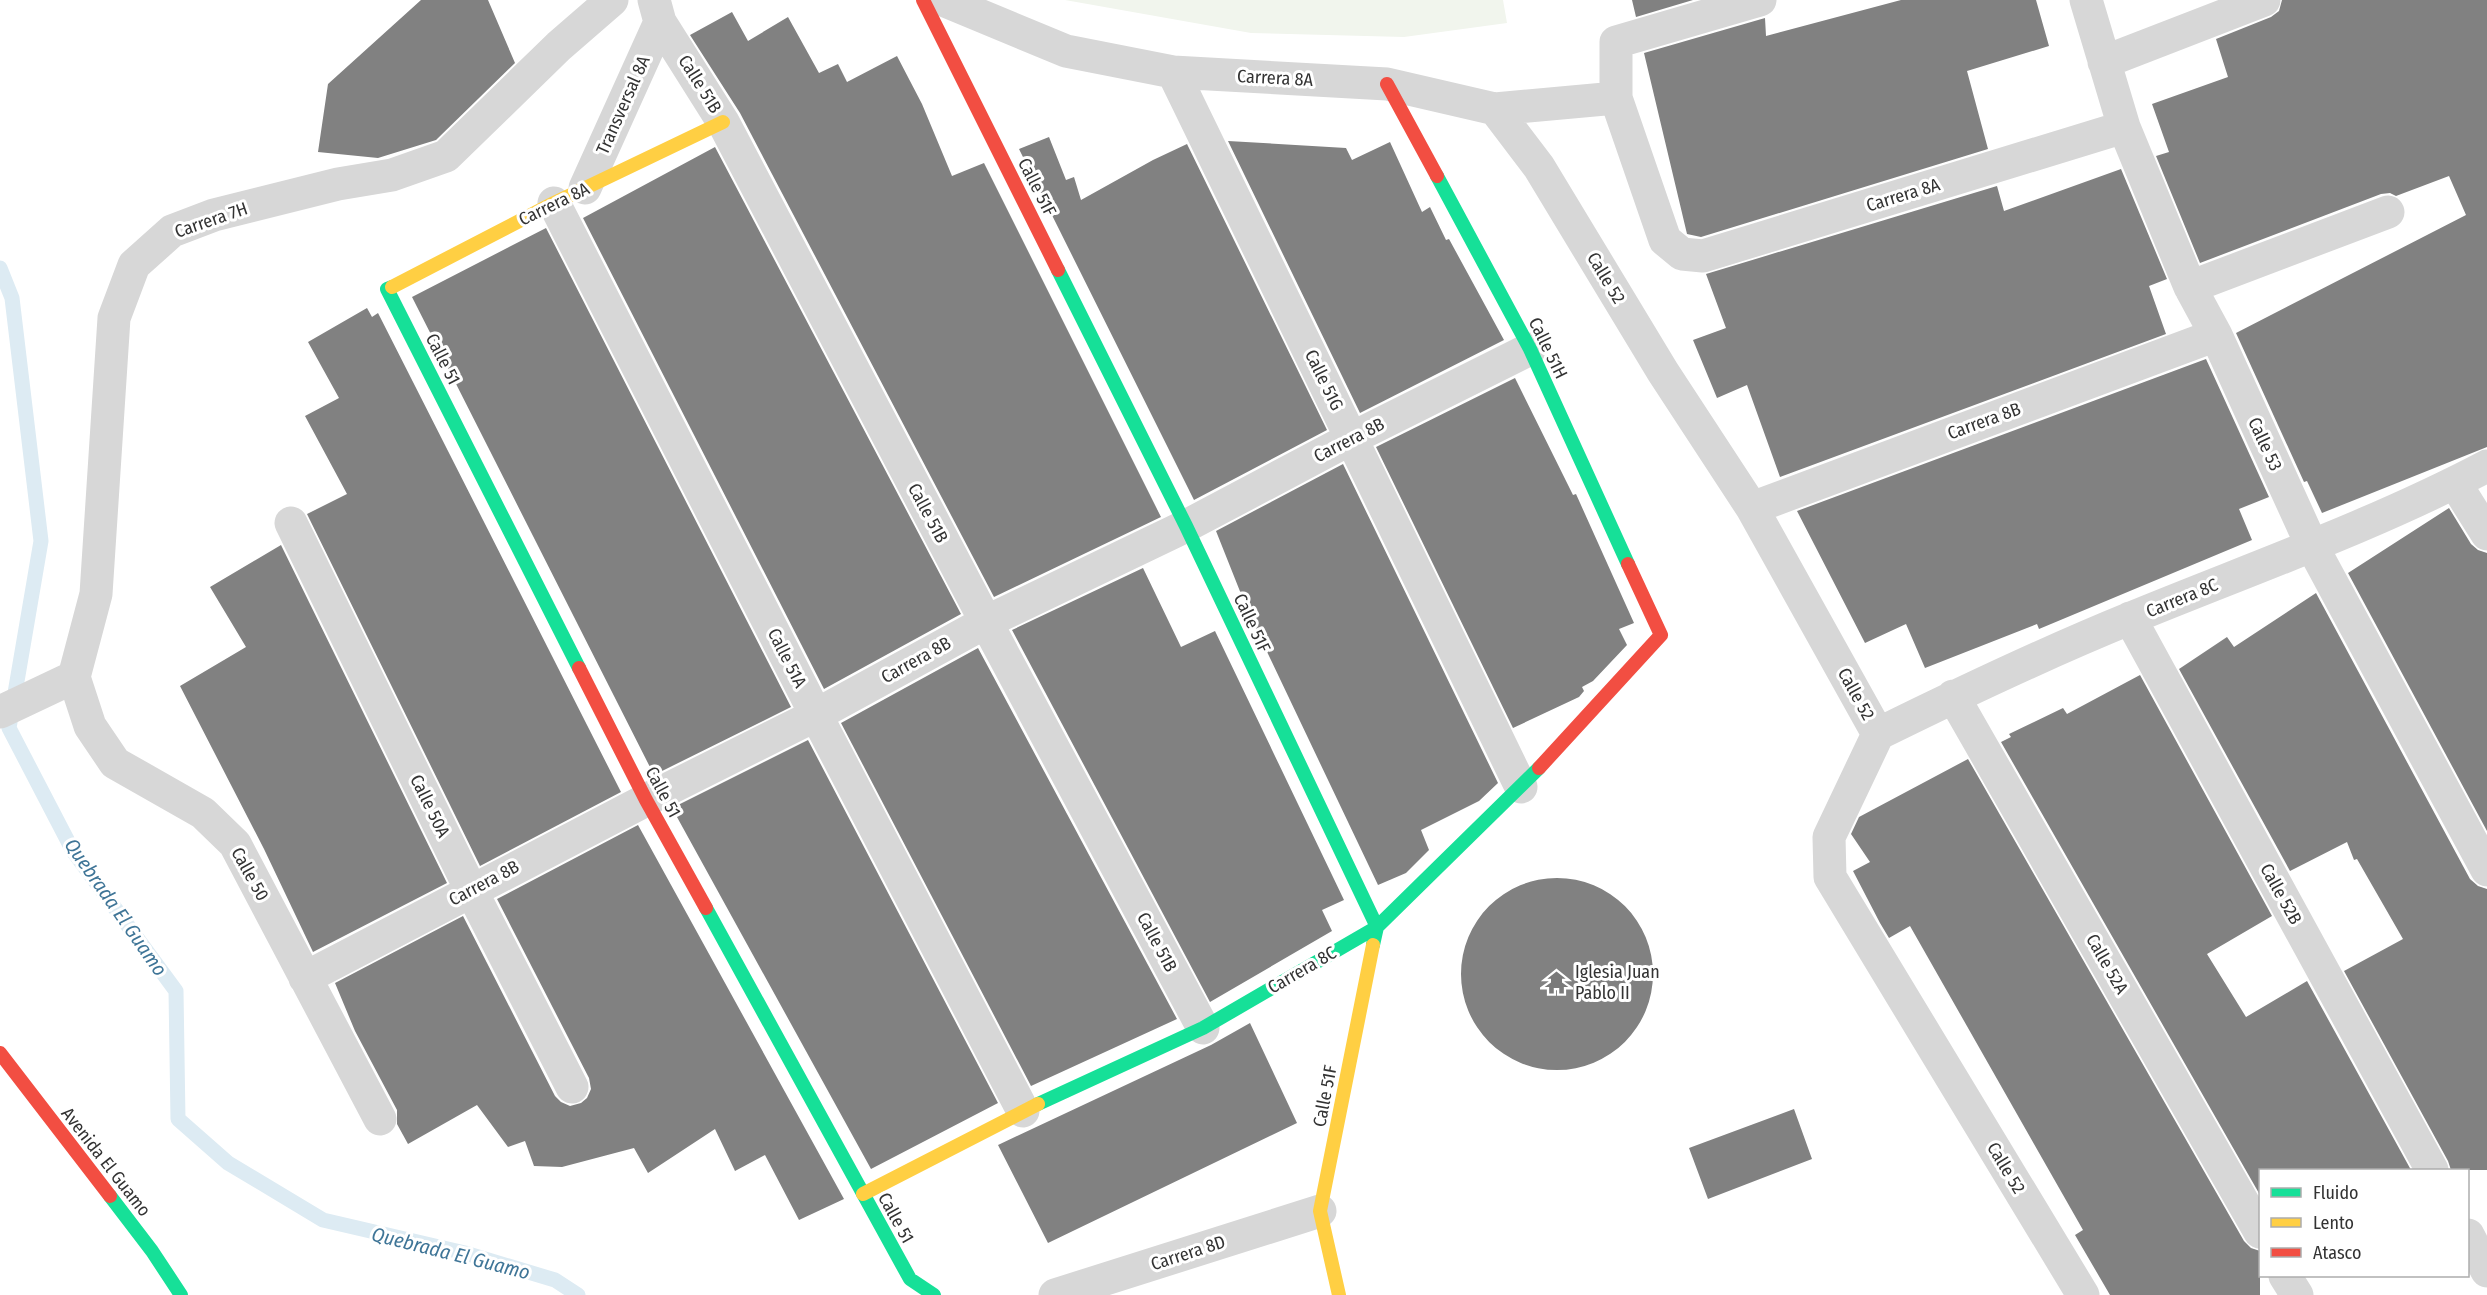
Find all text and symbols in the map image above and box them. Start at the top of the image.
street label: Calle 51B [674,51,726,117]
street label: Transversal 8A [591,52,655,158]
street label: Carrera 8A [1236,65,1314,91]
street label: Calle 51F [1013,154,1061,220]
street label: Carrera 8A [1863,173,1943,217]
street label: Carrera 8A [515,177,593,231]
street label: Carrera 7H [172,197,250,243]
street label: Calle 52 [1582,248,1630,308]
street label: Calle 51H [1524,314,1572,382]
street label: Calle 51 [421,330,465,388]
street label: Calle 51G [1300,346,1348,414]
street label: Carrera 8B [1944,398,2024,444]
street label: Carrera 8B [1310,413,1388,467]
street label: Calle 53 [2243,414,2287,474]
street label: Calle 51B [903,479,953,547]
street label: Carrera 8C [2143,574,2221,622]
street label: Calle 51F [1229,590,1275,656]
street label: Calle 51A [763,624,812,692]
street label: Carrera 8B [877,632,955,688]
street label: Calle 52 [1833,664,1879,724]
street label: Calle 51 [640,763,686,821]
street label: Calle 50A [405,771,455,842]
water label: Quebrada El Guamo [60,834,172,980]
street label: Calle 50 [226,843,274,905]
street label: Carrera 8B [445,855,523,911]
street label: Calle 52B [2255,860,2307,928]
street label: Calle 51B [1132,908,1182,976]
street label: Calle 52A [2081,930,2133,998]
street label: Carrera 8C [1264,942,1340,998]
place label: Iglesia Juan Pablo II [1575,961,1660,1004]
temple icon: Iglesia Juan Pablo II [1544,969,1570,995]
street label: Calle 51F [1308,1063,1342,1129]
street label: Avenida El Guamo [57,1103,155,1221]
street label: Calle 52 [1982,1138,2030,1198]
legend [2259,1169,2469,1277]
text: Fluido [2313,1182,2359,1204]
street label: Calle 51 [873,1189,919,1247]
text: Lento [2313,1212,2354,1234]
water label: Quebrada El Guamo [369,1222,533,1284]
street label: Carrera 8D [1148,1231,1228,1275]
text: Atasco [2313,1242,2361,1264]

